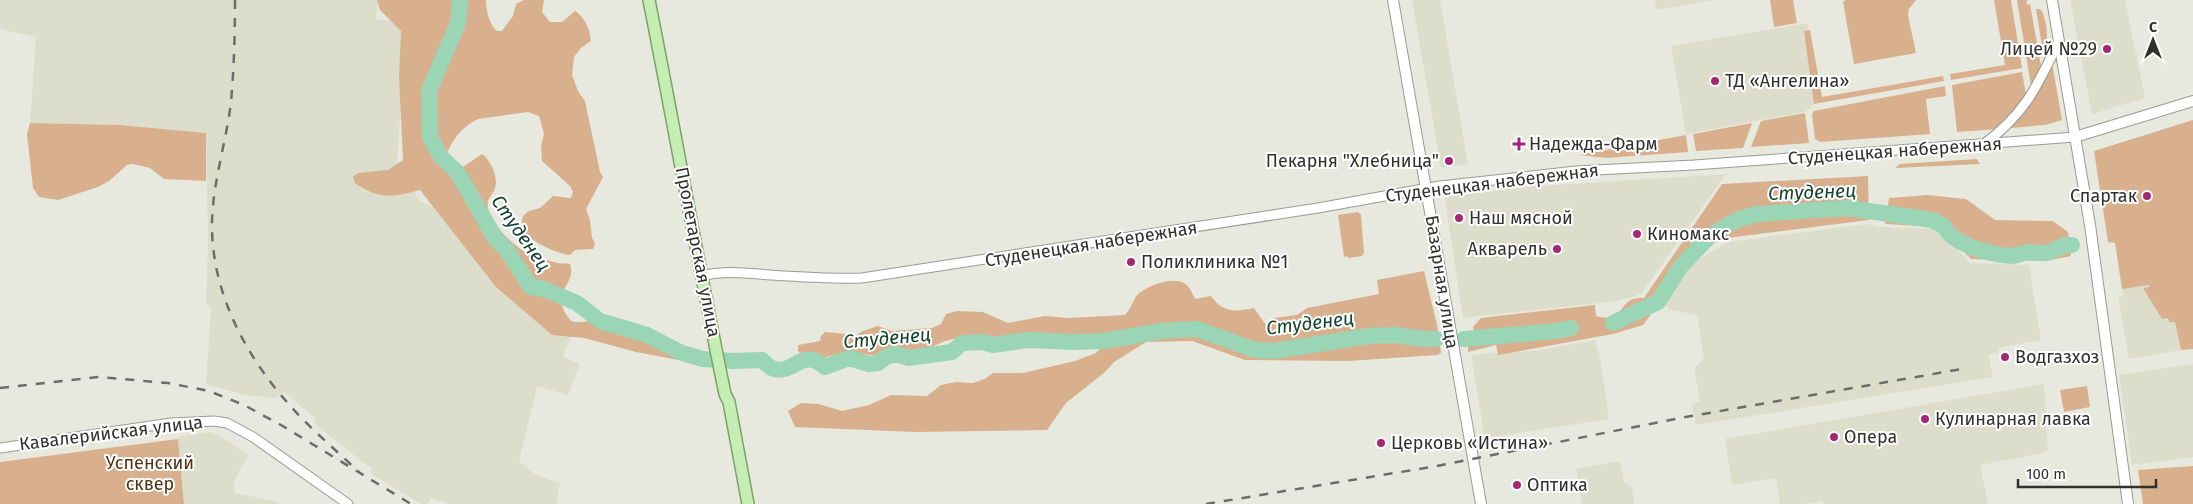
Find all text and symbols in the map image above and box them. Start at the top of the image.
north arrow [2128,15,2178,65]
text: С [2149,19,2157,36]
place label: Лицей №29 [2000,38,2097,60]
marker: Лицей №29 [2101,43,2113,55]
place label: ТД «Ангелина» [1725,70,1850,92]
marker: ТД «Ангелина» [1709,75,1721,87]
place label: Надежда-Фарм [1529,133,1658,155]
street label: Студенецкая набережная [1787,133,2003,169]
marker: Надежда-Фарм [1513,138,1525,150]
place label: Пекарня "Хлебница" [1266,150,1439,172]
marker: Пекарня "Хлебница" [1443,155,1455,167]
street label: Студенецкая набережная [1384,159,1600,207]
street label: Пролетарская улица [671,165,725,339]
water label: Студенец [1768,179,1856,205]
place label: Спартак [2070,185,2138,207]
water label: Студенец [486,190,556,276]
marker: Спартак [2141,190,2153,202]
place label: Наш мясной [1469,207,1573,229]
marker: Наш мясной [1453,212,1465,224]
street label: Базарная улица [1421,214,1463,350]
street label: Студенецкая набережная [983,216,1199,272]
place label: Киномакс [1647,223,1730,245]
marker: Киномакс [1631,228,1643,240]
place label: Акварель [1468,238,1547,260]
marker: Акварель [1551,243,1563,255]
place label: Поликлиника №1 [1141,251,1288,273]
marker: Поликлиника №1 [1125,256,1137,268]
water label: Студенец [1265,306,1355,340]
water label: Студенец [842,323,932,353]
place label: Водгазхоз [2015,346,2099,368]
marker: Водгазхоз [1999,351,2011,363]
place label: Кулинарная лавка [1935,408,2091,430]
street label: Кавалерийская улица [18,411,204,455]
marker: Кулинарная лавка [1919,413,1931,425]
place label: Опера [1844,426,1897,448]
marker: Опера [1828,431,1840,443]
place label: Церковь «Истина» [1391,432,1548,454]
marker: Церковь «Истина» [1375,437,1387,449]
park label: Успенский сквер [106,452,194,495]
scale bar [2018,456,2156,488]
text: 100 m [2026,465,2066,483]
place label: Оптика [1527,474,1588,496]
marker: Оптика [1511,479,1523,491]

